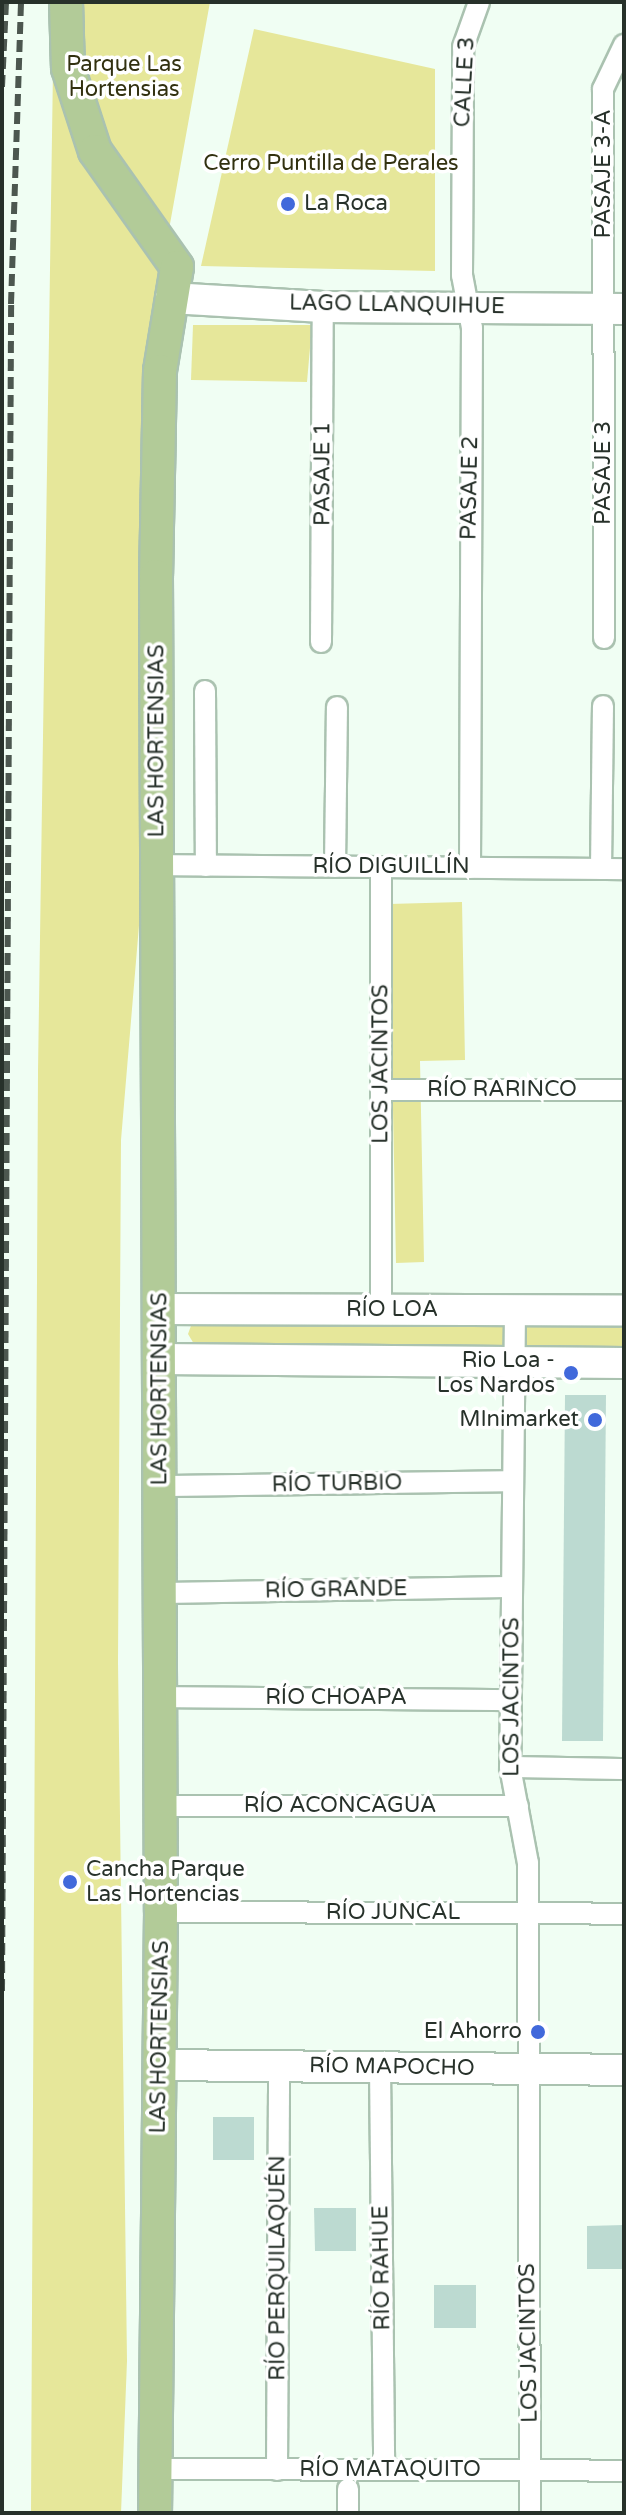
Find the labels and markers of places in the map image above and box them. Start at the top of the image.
place label: La Roca [304,191,388,217]
marker: La Roca [279,195,297,213]
place label: Rio Loa - Los Nardos [437,1347,555,1398]
marker: Rio Loa - Los Nardos [562,1364,580,1382]
place label: MInimarket [459,1407,579,1433]
marker: MInimarket [586,1411,604,1429]
place label: Cancha Parque Las Hortencias [86,1856,245,1908]
marker: Cancha Parque Las Hortencias [61,1873,79,1891]
place label: El Ahorro [424,2019,522,2045]
marker: El Ahorro [529,2023,547,2041]

